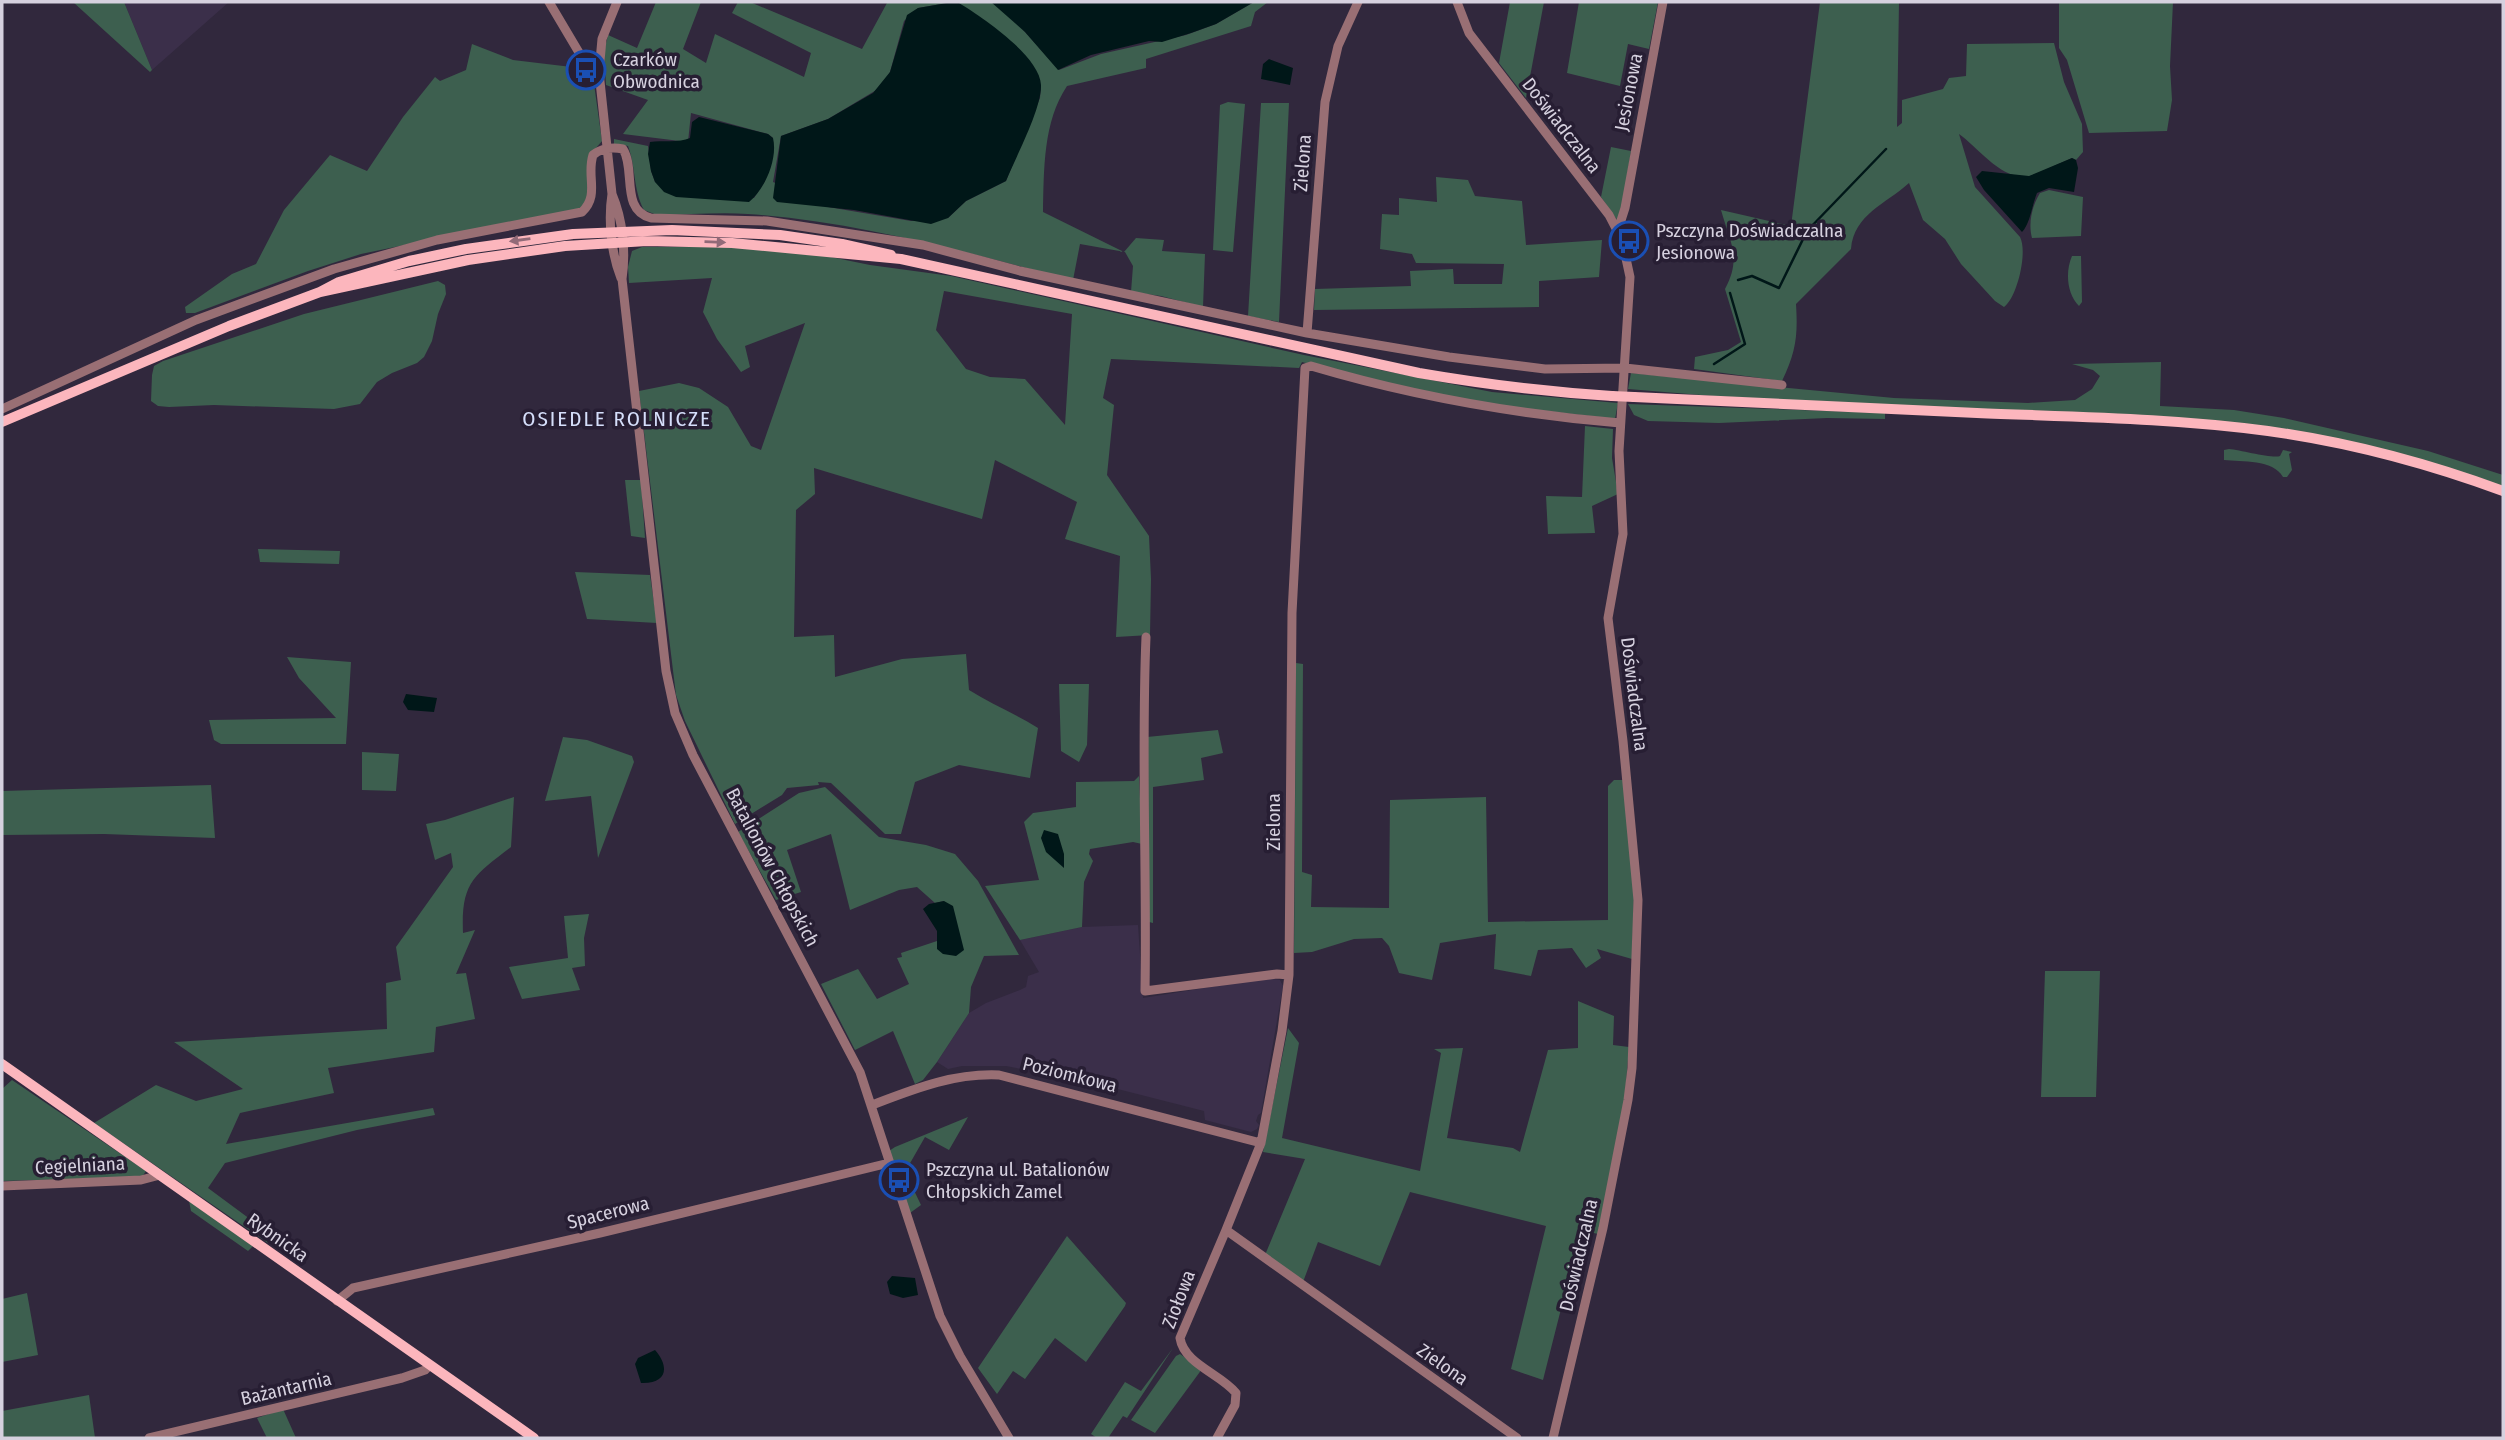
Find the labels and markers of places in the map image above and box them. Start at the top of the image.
place label: Czarków Obwodnica [613,48,700,93]
bus stop icon: Czarków Obwodnica [565,49,607,91]
place label: Pszczyna Doświadczalna Jesionowa [1656,219,1843,264]
bus stop icon: Pszczyna Doświadczalna Jesionowa [1608,220,1650,262]
place label: Pszczyna ul. Batalionów Chłopskich Zamel [926,1158,1110,1203]
bus stop icon: Pszczyna ul. Batalionów Chłopskich Zamel [878,1159,920,1201]

